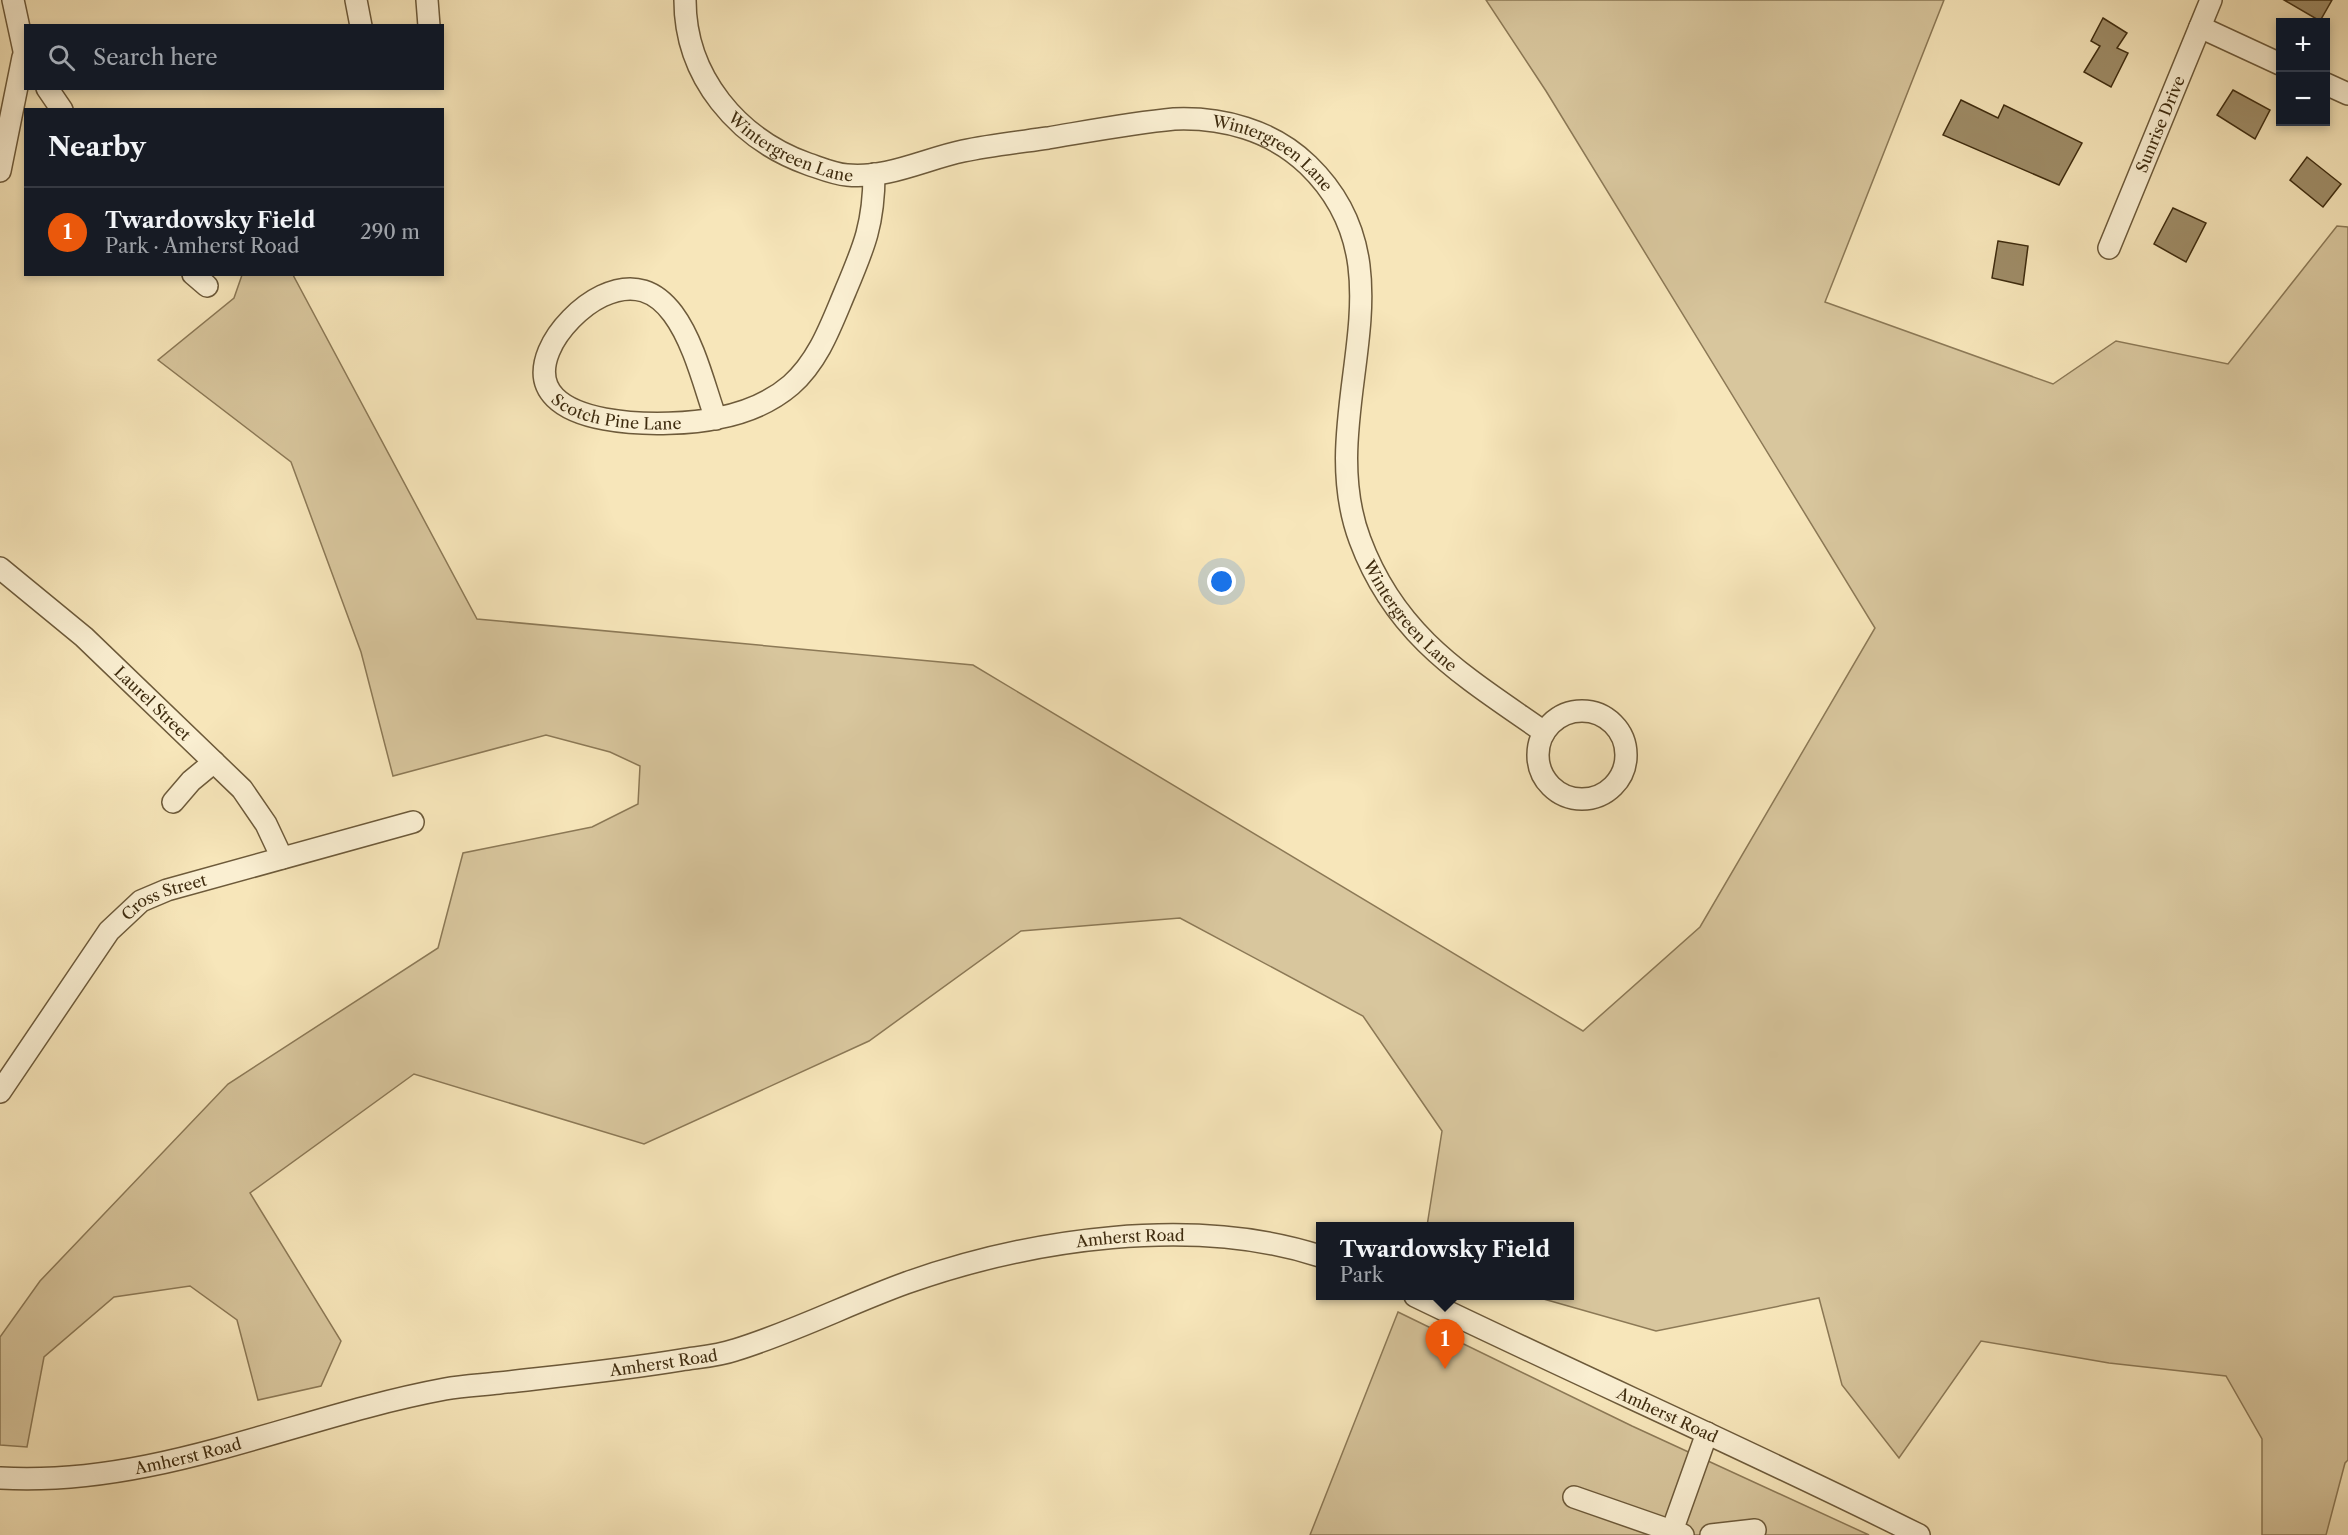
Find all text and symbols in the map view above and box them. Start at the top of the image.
map controls [2276,18,2330,126]
button: + [2276,18,2330,72]
search box [24,24,444,90]
icon: search [45,41,78,74]
text: Search here [93,44,218,71]
button: − [2276,72,2330,126]
street label: Sunrise Drive [2131,73,2189,175]
street label: Wintergreen Lane [724,107,854,185]
street label: Wintergreen Lane [1210,111,1337,195]
text: Nearby [48,131,146,163]
text: Twardowsky Field [105,207,315,234]
text: 1 [63,220,72,244]
text: 290 m [360,220,420,244]
text: Park · Amherst Road [105,234,300,258]
street label: Scotch Pine Lane [548,389,682,433]
street label: Wintergreen Lane [1359,555,1461,676]
your location [1207,567,1236,596]
street label: Laurel Street [110,662,195,745]
street label: Cross Street [117,869,209,924]
popup [1316,1222,1574,1300]
street label: Amherst Road [1074,1225,1185,1252]
text: Twardowsky Field [1340,1236,1550,1263]
text: Park [1340,1263,1383,1287]
pin: 1 [1426,1320,1464,1369]
street label: Amherst Road [607,1345,719,1380]
street label: Amherst Road [1613,1382,1721,1447]
street label: Amherst Road [132,1433,244,1478]

